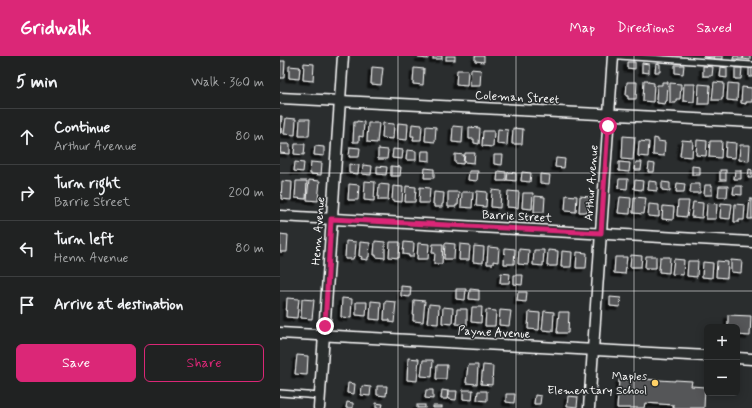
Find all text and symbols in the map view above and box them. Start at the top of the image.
text: Gridwalk [20,16,91,41]
text: Map [569,19,595,37]
text: Directions [617,19,675,37]
text: Saved [697,19,732,37]
text: 5 min [16,71,58,93]
text: Walk · 360 m [191,74,264,91]
street label: Coleman Street [474,88,560,108]
route start [599,117,617,135]
text: Continue [54,118,110,138]
icon: ahead [16,126,38,148]
text: 80 m [235,128,264,145]
text: Arthur Avenue [54,138,137,155]
street label: Arthur Avenue [581,144,603,222]
text: Turn right [54,174,121,194]
icon: right [16,182,38,204]
text: 200 m [229,184,264,201]
text: Barrie Street [54,194,130,211]
street label: Henn Avenue [309,196,329,266]
street label: Barrie Street [481,207,553,227]
text: Turn left [54,230,114,250]
icon: left [16,238,38,260]
text: 80 m [235,240,264,257]
text: Henn Avenue [54,250,128,267]
icon: arrive [16,294,38,316]
text: Arrive at destination [54,295,183,315]
route end [316,317,334,335]
street label: Payne Avenue [457,323,531,343]
map controls [704,324,740,396]
button: + [704,324,740,360]
button: Save [16,344,136,382]
button: Share [144,344,264,382]
button: − [704,360,740,396]
place label: Maples Elementary School [547,369,648,399]
marker: Maples Elementary School [650,378,660,388]

